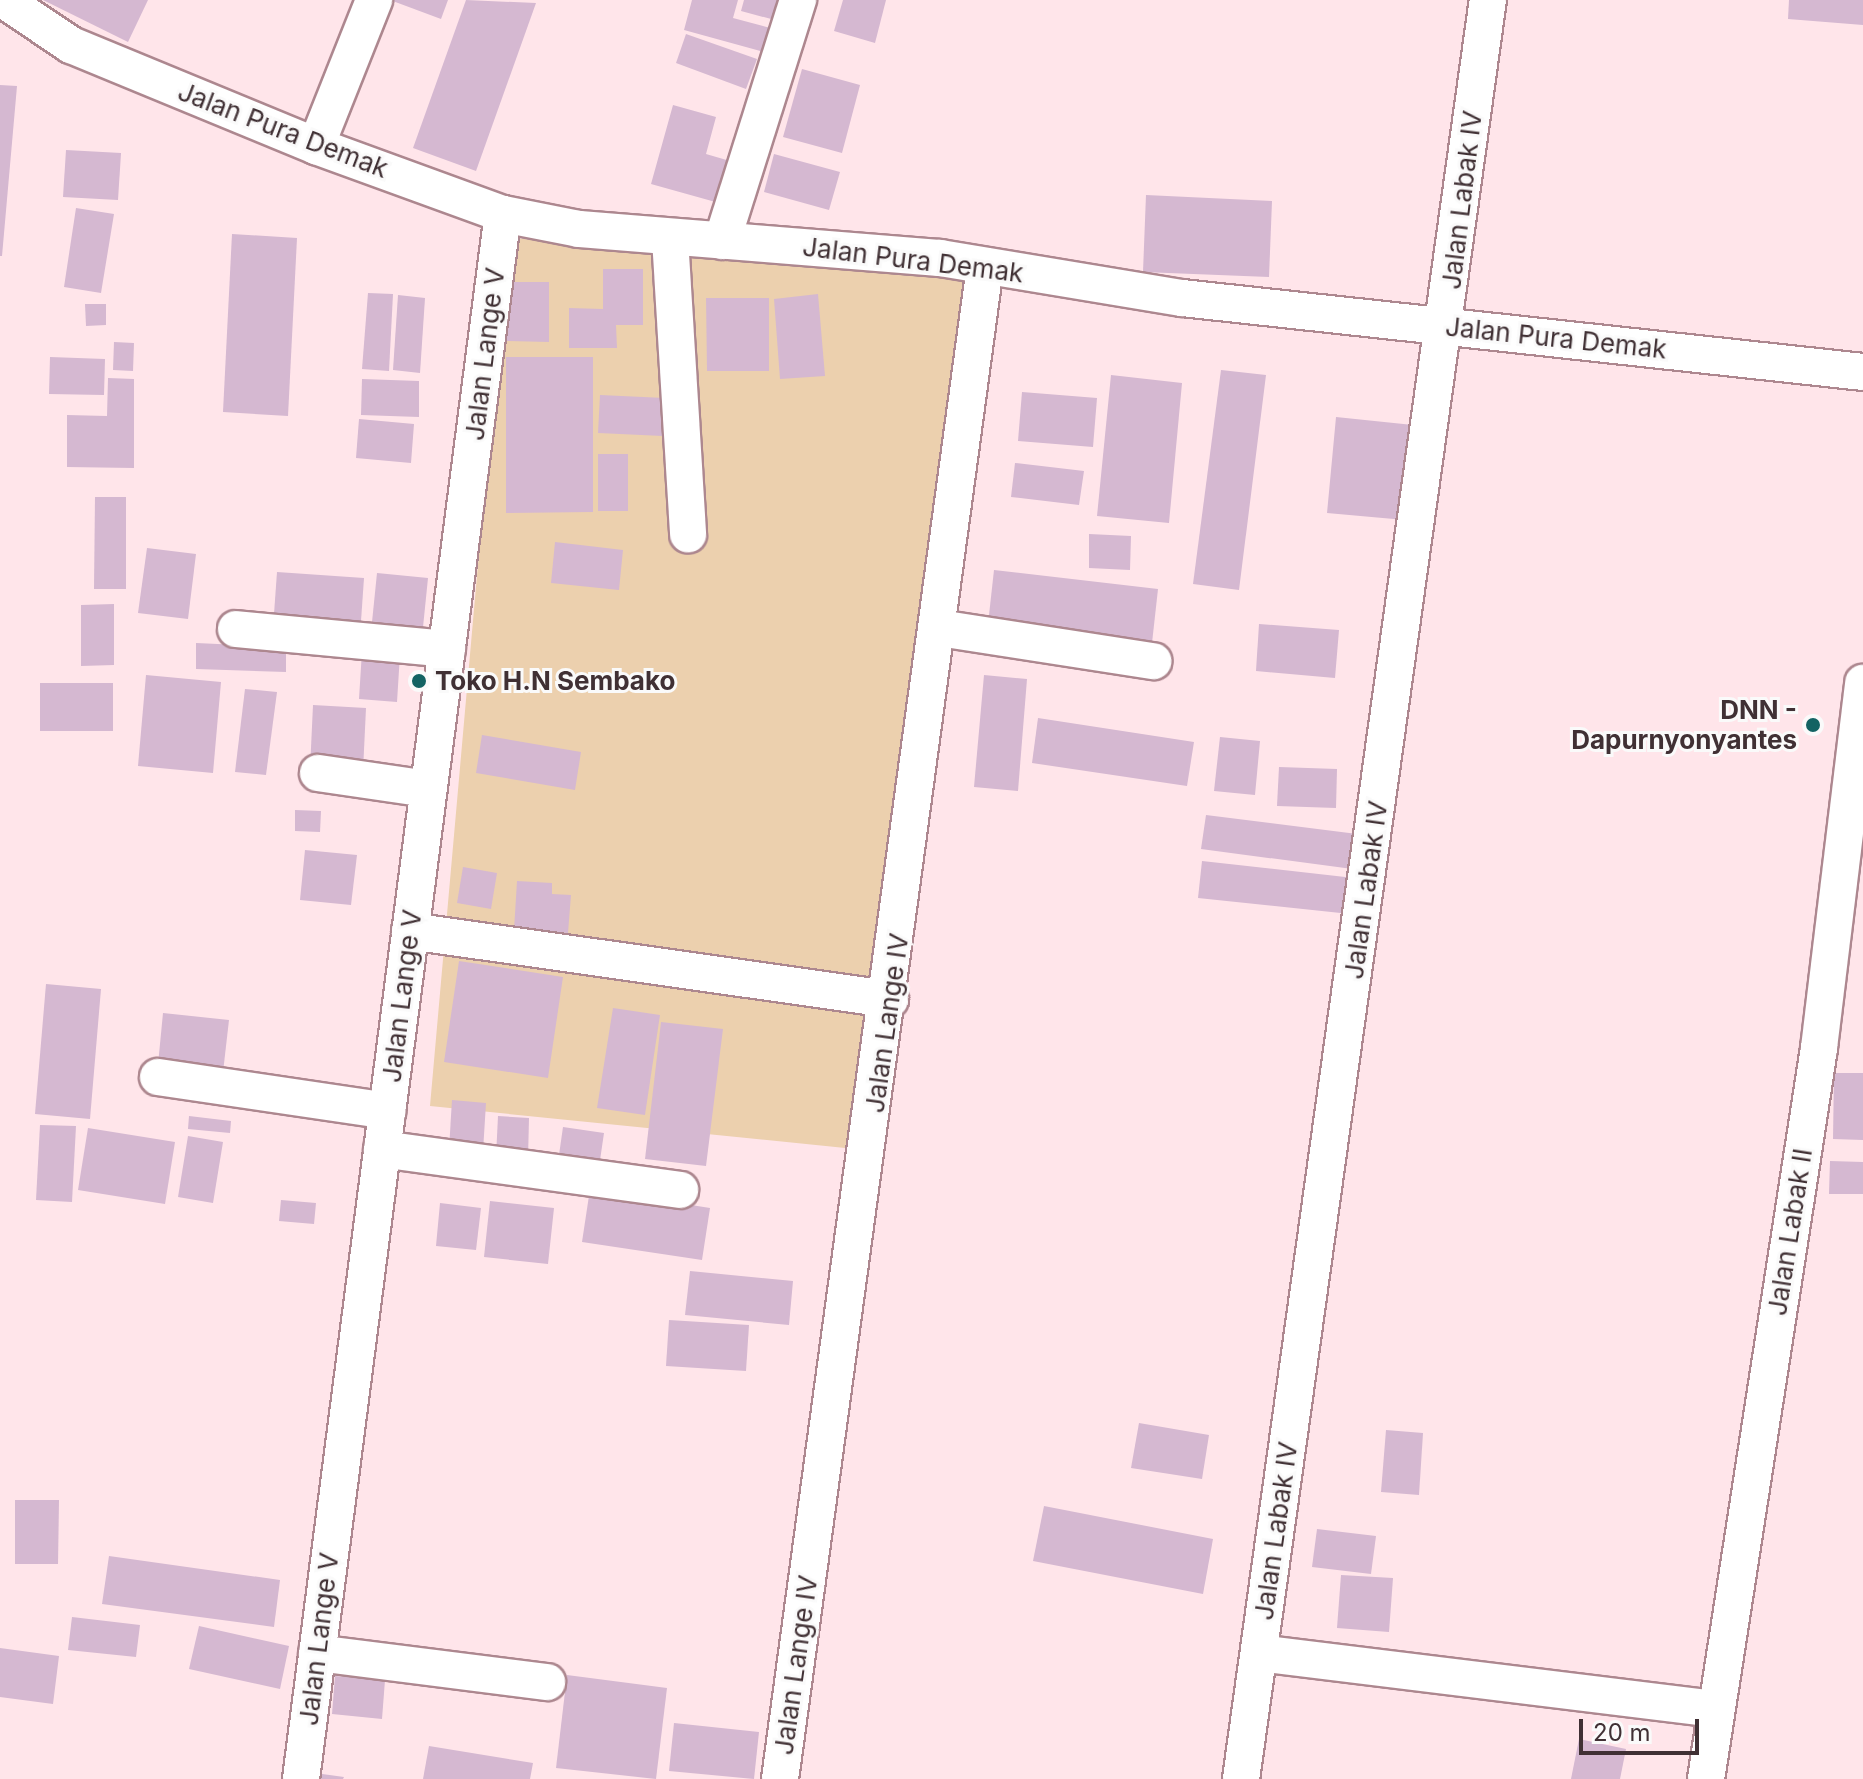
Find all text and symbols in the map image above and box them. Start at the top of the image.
street label: Jalan Pura Demak [174,76,392,184]
street label: Jalan Labak IV [1436,109,1488,291]
street label: Jalan Pura Demak [801,231,1025,289]
street label: Jalan Lange V [459,266,511,442]
street label: Jalan Pura Demak [1444,311,1668,365]
place label: Toko H.N Sembako [435,665,675,697]
marker: Toko H.N Sembako [410,672,428,690]
place label: DNN - Dapurnyonyantes [1571,694,1797,756]
marker: DNN - Dapurnyonyantes [1804,716,1822,734]
street label: Jalan Labak IV [1338,799,1394,981]
street label: Jalan Lange V [376,908,428,1084]
street label: Jalan Lange IV [859,931,915,1115]
street label: Jalan Labak II [1761,1146,1819,1318]
street label: Jalan Labak IV [1248,1440,1304,1622]
street label: Jalan Lange V [293,1551,345,1727]
street label: Jalan Lange IV [768,1573,824,1757]
scale bar [1583,1703,1703,1753]
text: 20 m [1593,1718,1651,1747]

